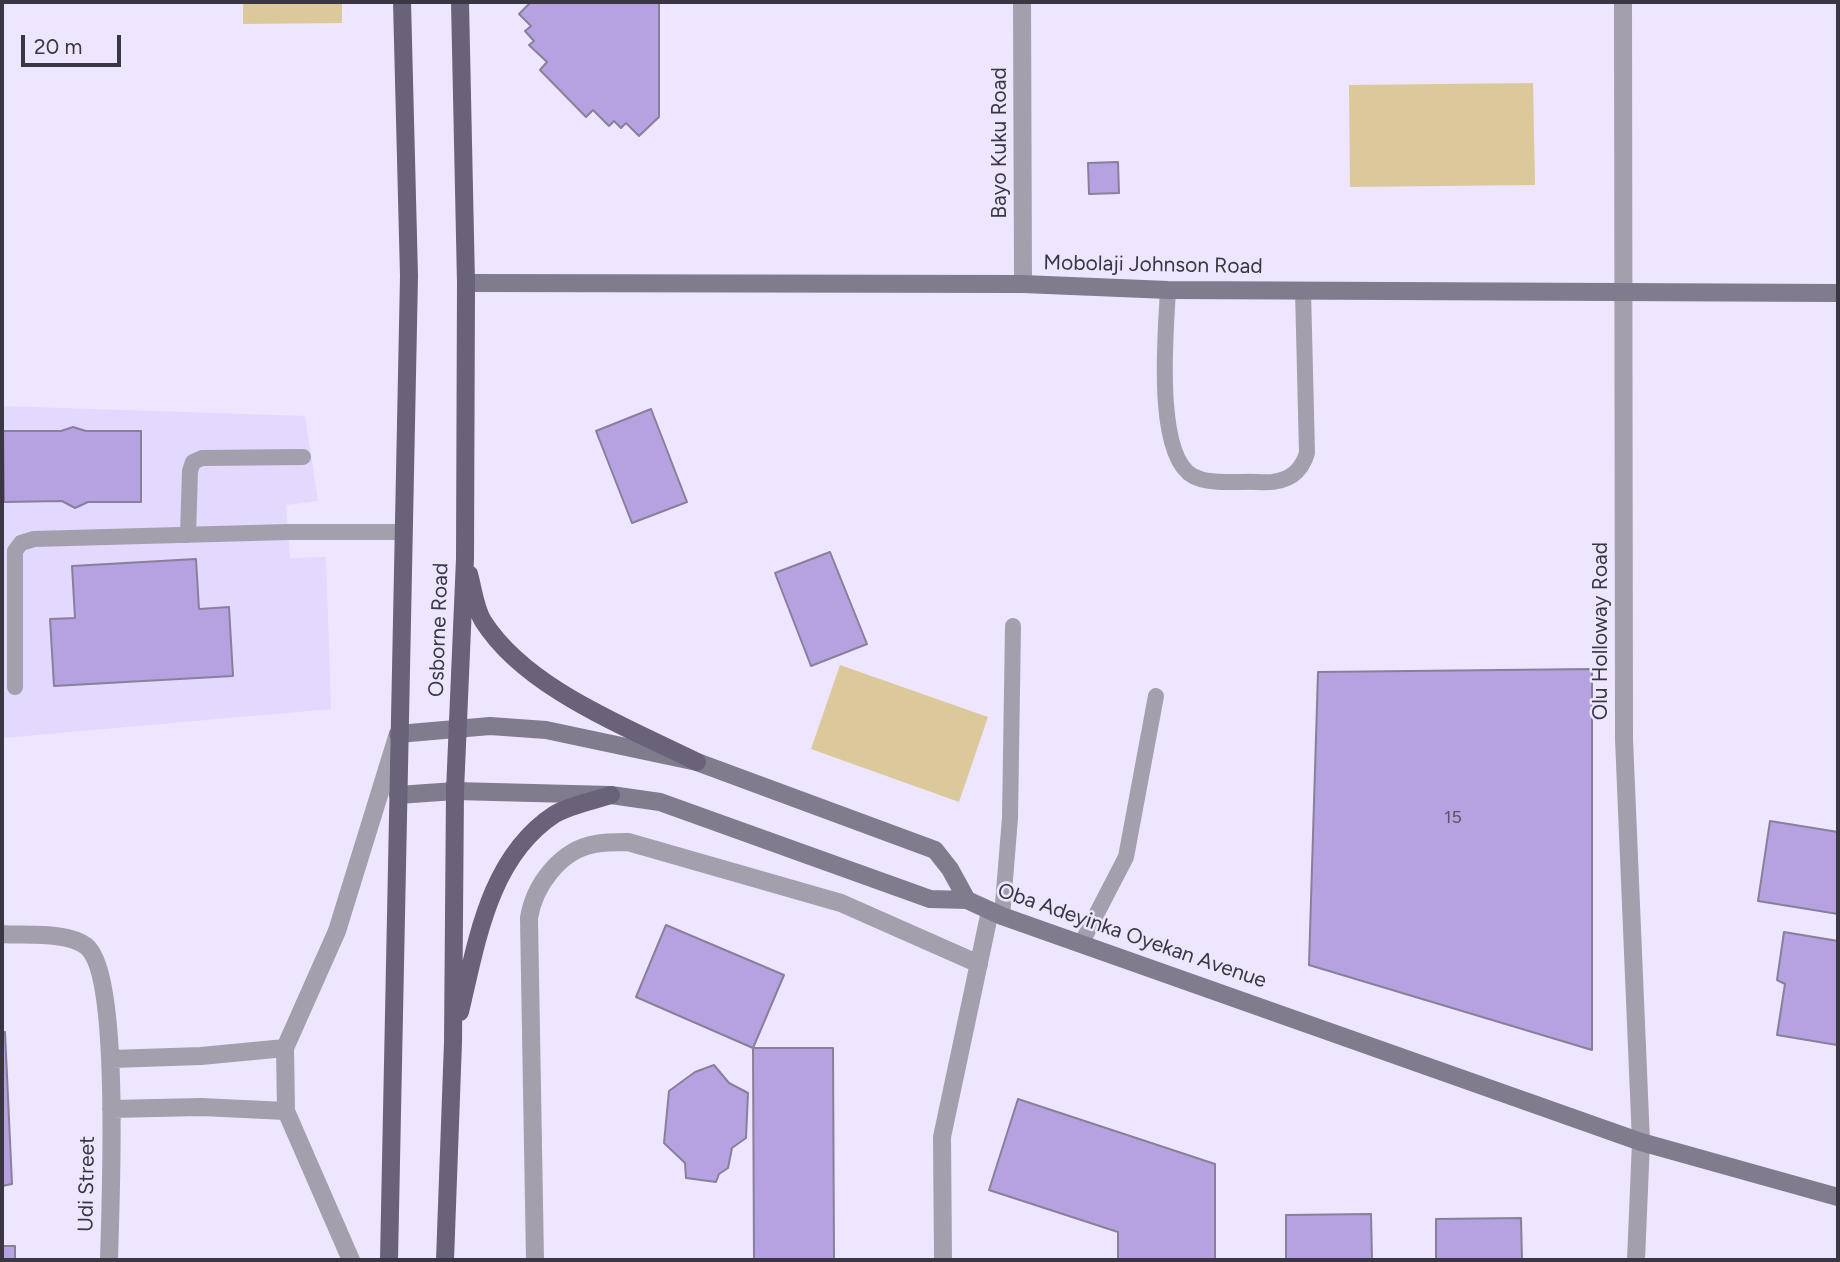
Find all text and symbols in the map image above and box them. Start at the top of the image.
scale bar [24,21,124,65]
text: 20 m [34,34,82,59]
street label: Bayo Kuku Road [987,67,1013,219]
street label: Mobolaji Johnson Road [1043,250,1263,280]
street label: Olu Holloway Road [1588,542,1614,720]
street label: Osborne Road [424,562,454,698]
house number: 15 [1444,807,1462,829]
street label: Oba Adeyinka Oyekan Avenue [994,878,1270,994]
street label: Udi Street [74,1136,100,1232]

